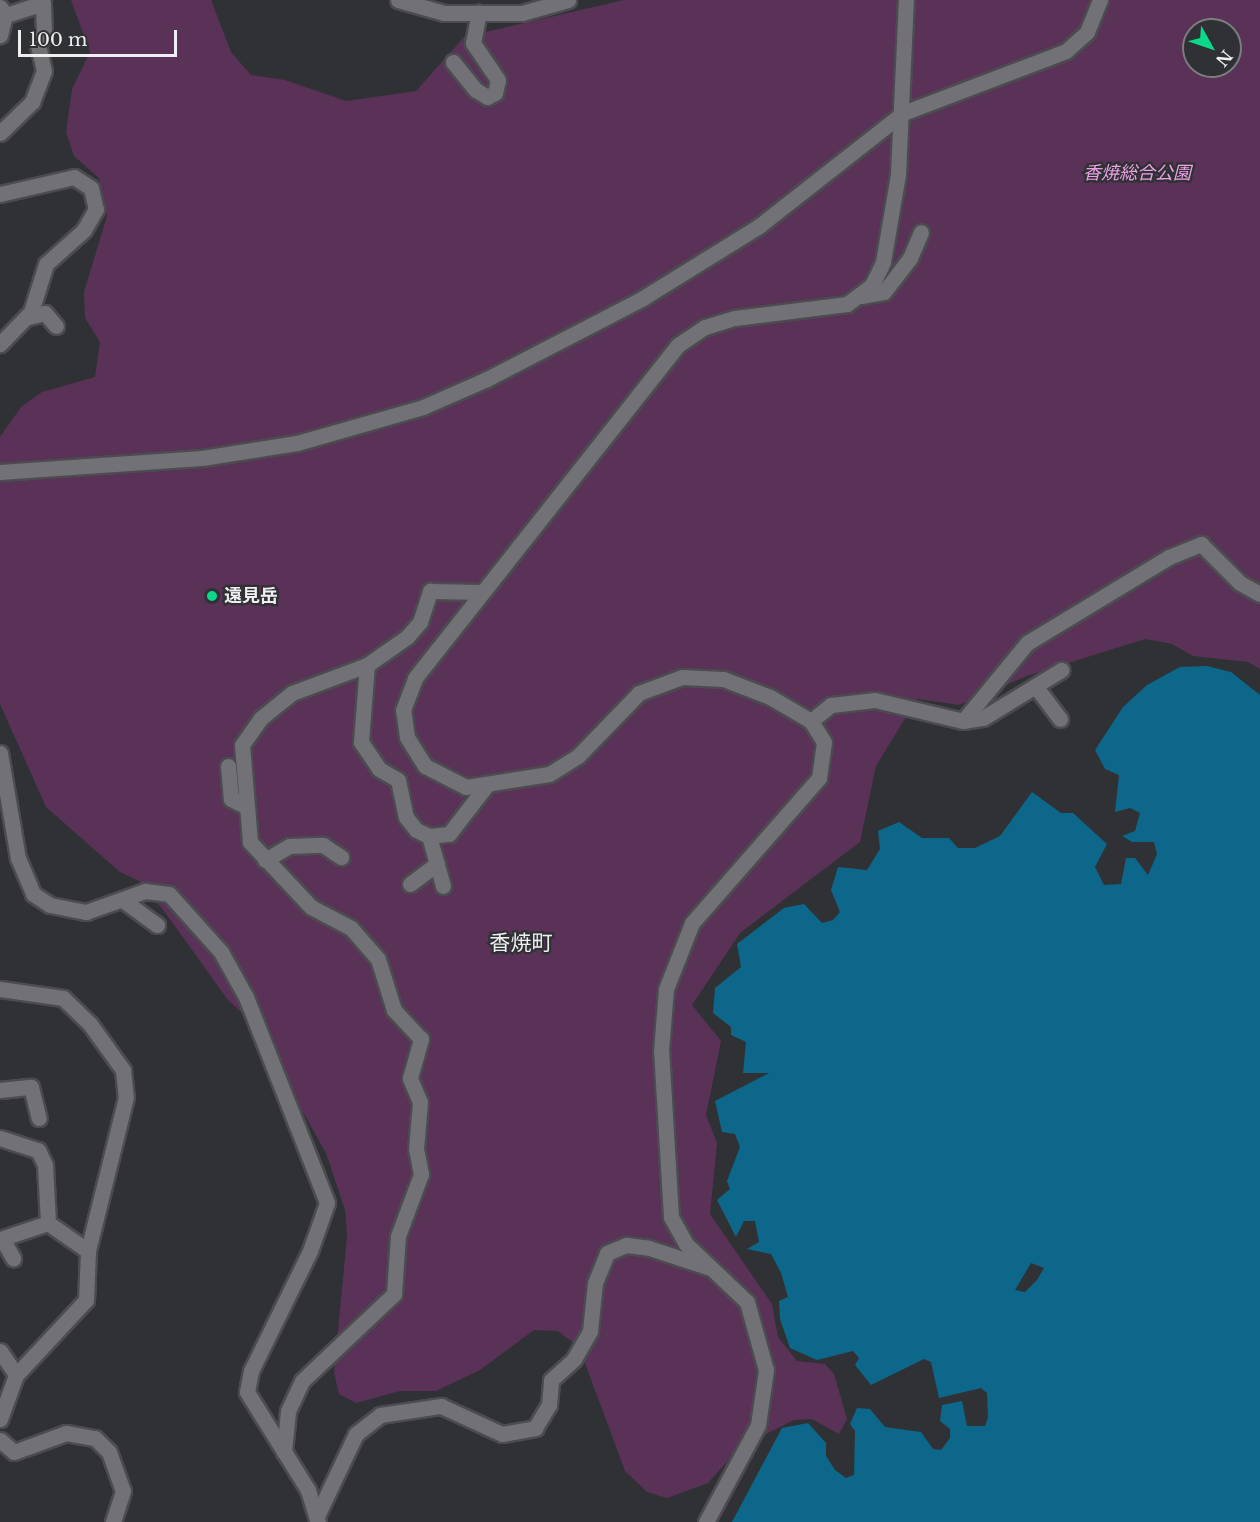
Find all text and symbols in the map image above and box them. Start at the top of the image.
scale bar [21,18,180,56]
north arrow [1182,18,1242,78]
text: 100 m [29,29,87,51]
text: N [1212,46,1237,70]
park label: 香焼総合公園 [1083,162,1191,184]
place label: 遠見岳 [224,585,278,607]
marker: 遠見岳 [205,589,219,603]
district label: 香焼町 [490,930,552,956]

